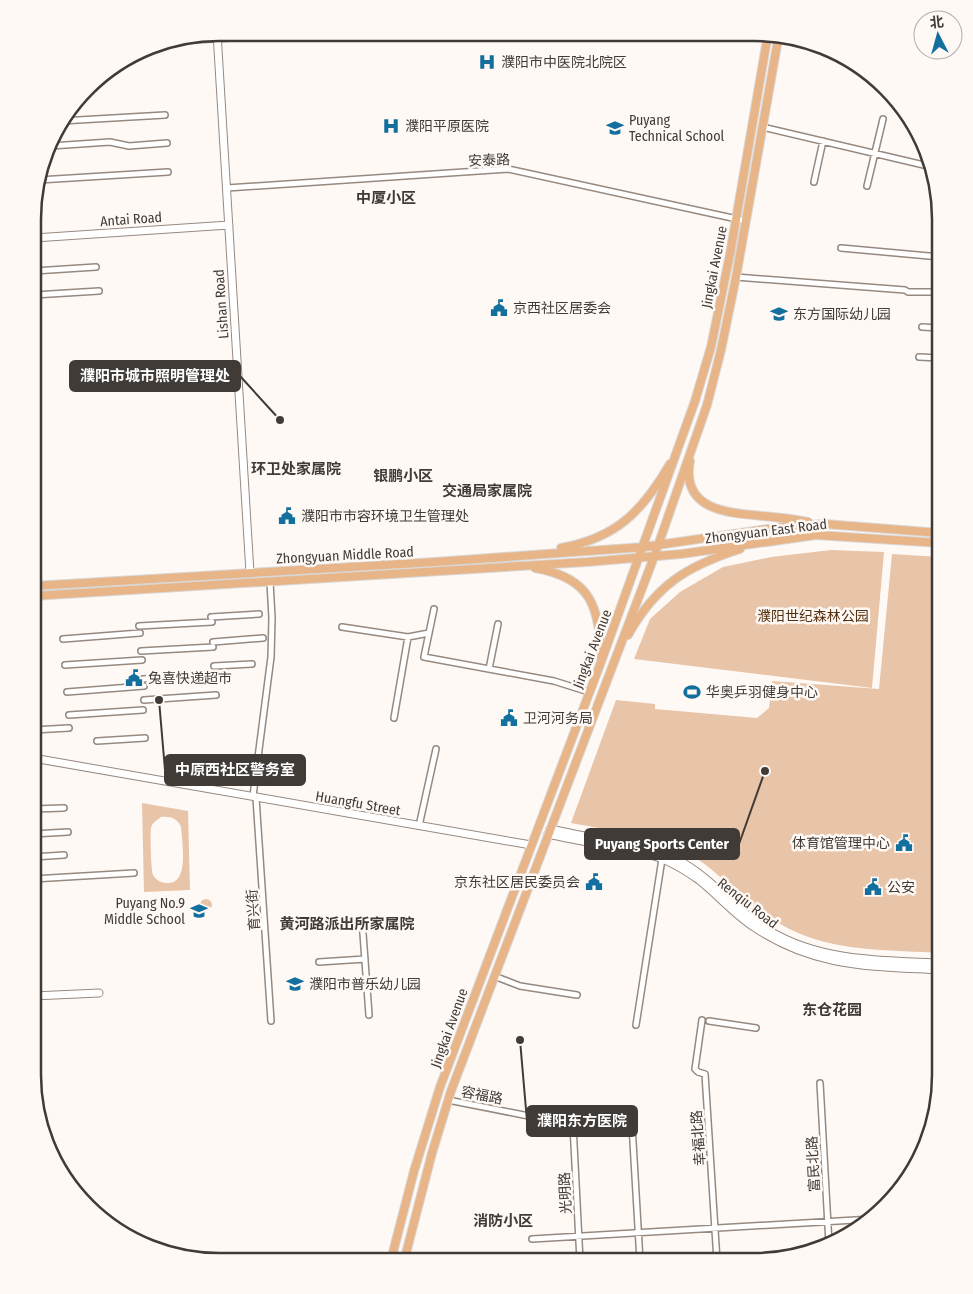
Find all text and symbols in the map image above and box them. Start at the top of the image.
north arrow [913,10,963,60]
text: 北 [929,13,945,32]
hospital icon: 濮阳市中医院北院区 [477,52,497,72]
place label: 濮阳市中医院北院区 [501,54,627,71]
place label: Puyang Technical School [629,112,725,145]
hospital icon: 濮阳平原医院 [381,116,401,136]
place label: 濮阳平原医院 [405,118,489,135]
school or university icon: Puyang Technical School [605,118,625,138]
street label: 安泰路 [468,151,510,170]
district label: 中厦小区 [356,189,416,207]
street label: Antai Road [100,209,163,230]
street label: Jingkai Avenue [698,224,731,310]
street label: Lishan Road [211,269,232,339]
public building icon: 京西社区居委会 [489,298,509,318]
place label: 京西社区居委会 [513,300,611,317]
school or university icon: 东方国际幼儿园 [769,304,789,324]
place label: 东方国际幼儿园 [793,306,891,323]
callout: 濮阳市城市照明管理处 [70,361,240,391]
text: 濮阳市城市照明管理处 [80,367,230,385]
district label: 环卫处家属院 [251,460,341,478]
district label: 银鹏小区 [373,467,433,485]
district label: 交通局家属院 [442,482,532,500]
public building icon: 濮阳市市容环境卫生管理处 [277,506,297,526]
place label: 濮阳市市容环境卫生管理处 [301,508,469,525]
street label: Zhongyuan East Road [704,516,828,547]
street label: Zhongyuan Middle Road [276,543,414,568]
street label: Jingkai Avenue [570,607,615,691]
park label: 濮阳世纪森林公园 [757,608,869,625]
public building icon: 兔喜快递超市 [124,668,144,688]
place label: 兔喜快递超市 [148,670,232,687]
sports icon: 华奥乒羽健身中心 [682,682,702,702]
place label: 华奥乒羽健身中心 [706,684,818,701]
public building icon: 卫河河务局 [499,708,519,728]
place label: 卫河河务局 [523,710,593,727]
callout: 中原西社区警务室 [165,755,305,785]
text: 中原西社区警务室 [175,761,295,779]
street label: Huangfu Street [314,788,402,819]
callout: Puyang Sports Center [585,829,739,859]
public building icon: 体育馆管理中心 [894,833,914,853]
text: Puyang Sports Center [595,835,729,853]
place label: 体育馆管理中心 [792,835,890,852]
public building icon: 京东社区居民委员会 [584,872,604,892]
place label: 京东社区居民委员会 [454,874,580,891]
street label: Renqiu Road [714,874,781,932]
public building icon: 公安 [863,877,883,897]
place label: 公安 [887,879,915,896]
street label: 育兴街 [244,888,263,932]
place label: Puyang No.9 Middle School [104,895,185,928]
school or university icon: Puyang No.9 Middle School [189,901,209,921]
district label: 黄河路派出所家属院 [279,915,415,933]
school or university icon: 濮阳市普乐幼儿园 [285,974,305,994]
place label: 濮阳市普乐幼儿园 [309,976,421,993]
street label: Jingkai Avenue [427,986,472,1070]
district label: 东仓花园 [802,1001,862,1019]
street label: 容福路 [460,1083,504,1108]
callout: 濮阳东方医院 [527,1106,637,1136]
street label: 幸福北路 [688,1109,709,1166]
text: 濮阳东方医院 [537,1112,627,1130]
street label: 富民北路 [804,1136,823,1192]
street label: 光明路 [556,1172,575,1214]
district label: 消防小区 [473,1212,533,1230]

